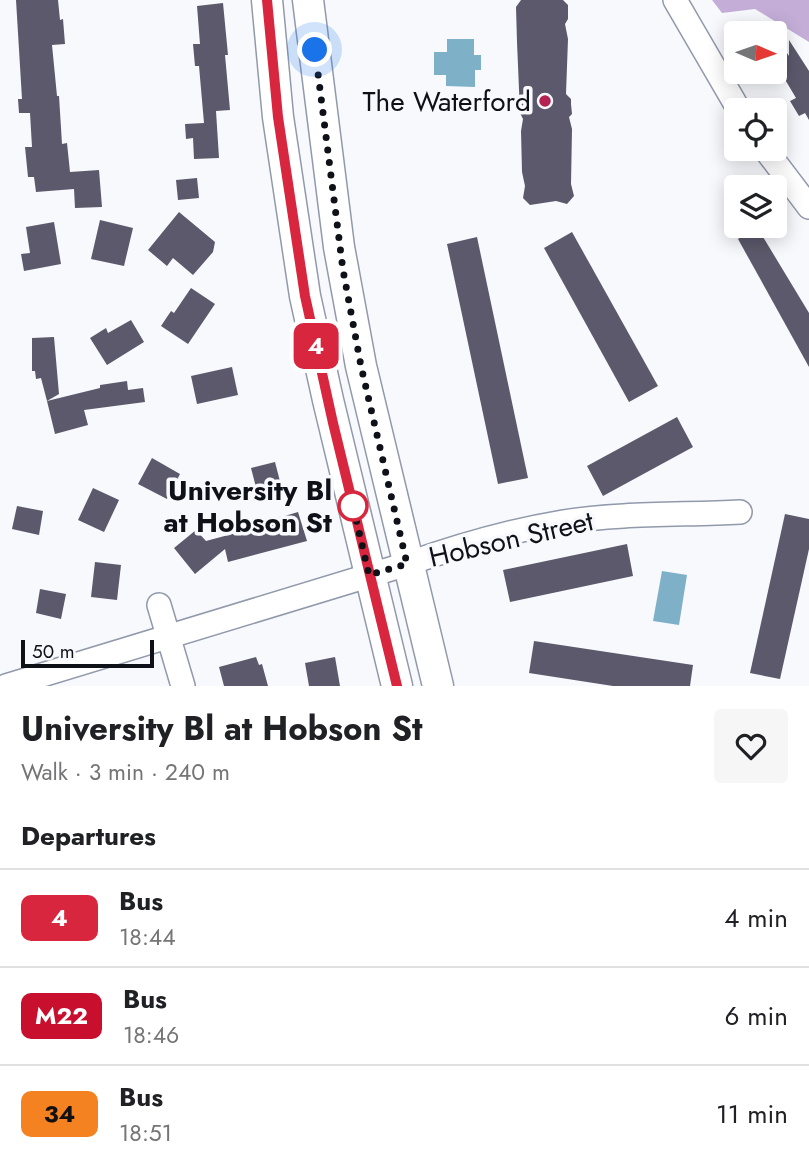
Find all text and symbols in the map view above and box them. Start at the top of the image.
north arrow [724,21,788,84]
map controls [724,21,787,238]
your location [297,32,332,67]
place label: The Waterford [362,81,531,122]
marker: The Waterford [537,93,553,109]
button: locate [724,98,787,161]
button: layers [724,175,787,238]
line badge: 4 [293,323,339,369]
text: 4 [308,328,324,363]
place label: University Bl at Hobson St [164,470,332,543]
marker: University Bl at Hobson St [338,491,368,521]
street label: Hobson Street [425,500,598,578]
scale bar [21,637,154,669]
text: 50 m [32,638,75,665]
text: University Bl at Hobson St [21,705,423,752]
button: heart [714,709,788,783]
text: Walk · 3 min · 240 m [21,755,230,789]
text: Departures [21,817,156,855]
text: Bus [119,882,163,920]
text: 4 min [724,899,788,937]
text: 4 [51,900,68,935]
text: 18:44 [119,920,176,954]
text: Bus [123,980,167,1018]
text: 6 min [725,997,788,1035]
text: M22 [35,998,88,1033]
text: 18:46 [123,1018,179,1052]
text: Bus [119,1078,163,1116]
text: 11 min [716,1095,788,1133]
text: 34 [44,1096,75,1131]
text: 18:51 [119,1116,172,1150]

